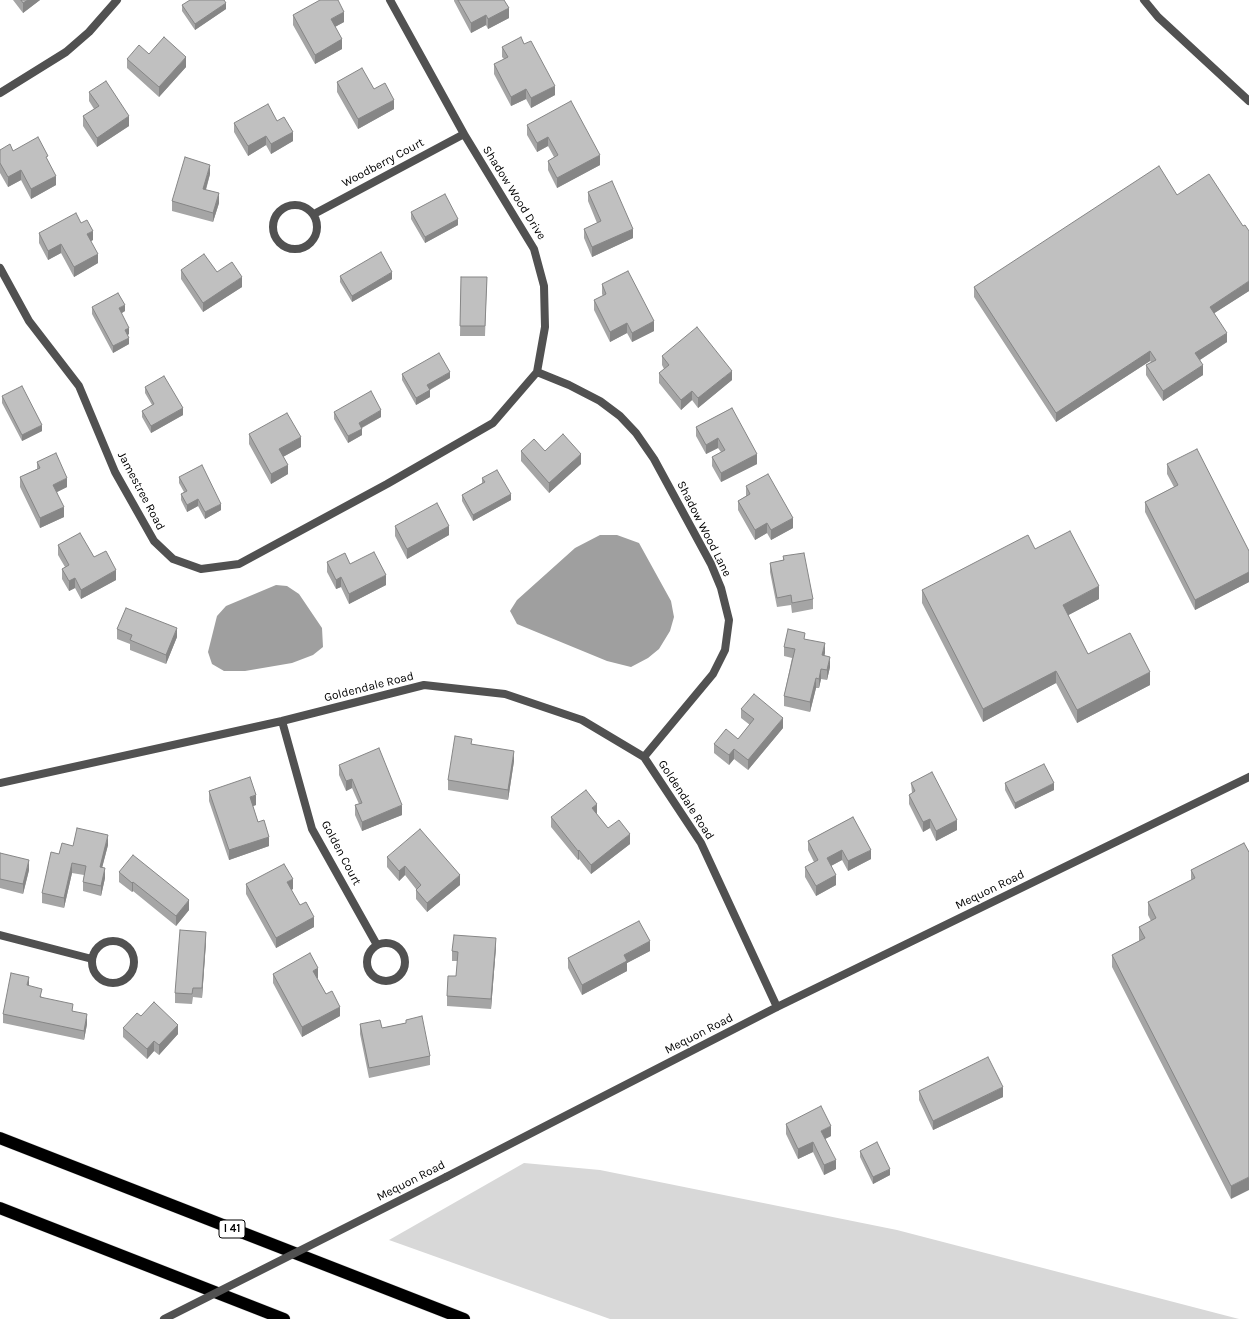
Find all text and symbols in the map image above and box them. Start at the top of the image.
street label: Woodberry Court [339,135,427,191]
street label: Shadow Wood Drive [479,143,549,243]
street label: Jamestree Road [114,449,168,533]
street label: Shadow Wood Lane [674,479,734,579]
street label: Goldendale Road [323,669,415,705]
street label: Goldendale Road [655,758,717,842]
street label: Golden Court [318,818,364,888]
street label: Mequon Road [953,867,1027,913]
street label: Mequon Road [662,1011,736,1057]
street label: Mequon Road [374,1158,448,1204]
road number: I 41 [219,1220,245,1238]

